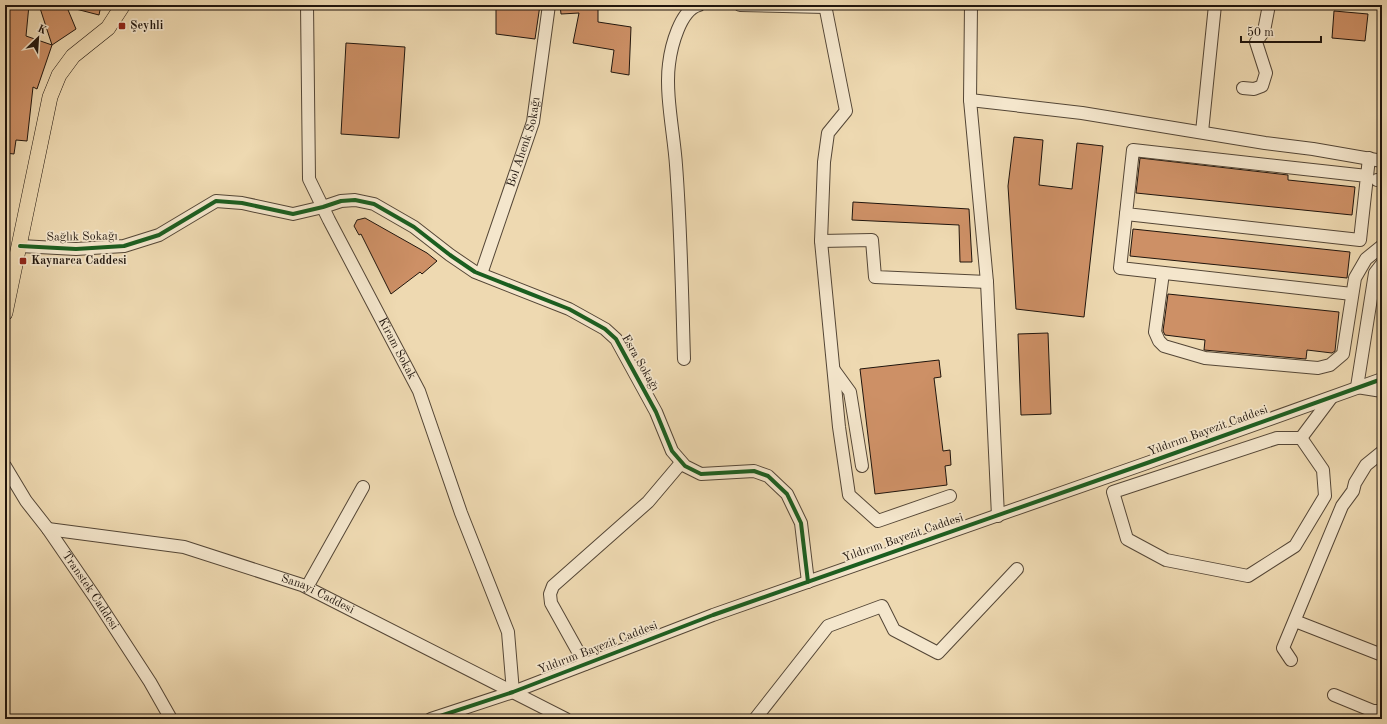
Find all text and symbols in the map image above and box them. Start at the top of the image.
north arrow [18,18,58,58]
scale bar [1241,18,1321,44]
place label: Şeyhli [130,20,164,32]
marker: Şeyhli [117,21,127,31]
text: K [35,24,48,37]
text: 50 m [1247,26,1274,39]
street label: Bol Ahenk Sokağı [505,96,542,189]
street label: Sağlık Sokağı [46,230,118,244]
place label: Kaynarca Caddesi [31,255,127,267]
marker: Kaynarca Caddesi [18,256,28,266]
street label: Kiram Sokak [376,316,418,381]
street label: Esra Sokağı [619,333,661,393]
street label: Yıldırım Bayezit Caddesi [1146,404,1270,458]
street label: Yıldırım Bayezit Caddesi [841,512,965,564]
street label: Transtek Caddesi [60,550,120,632]
street label: Sanayi Caddesi [279,573,356,616]
street label: Yıldırım Bayezit Caddesi [537,620,659,676]

